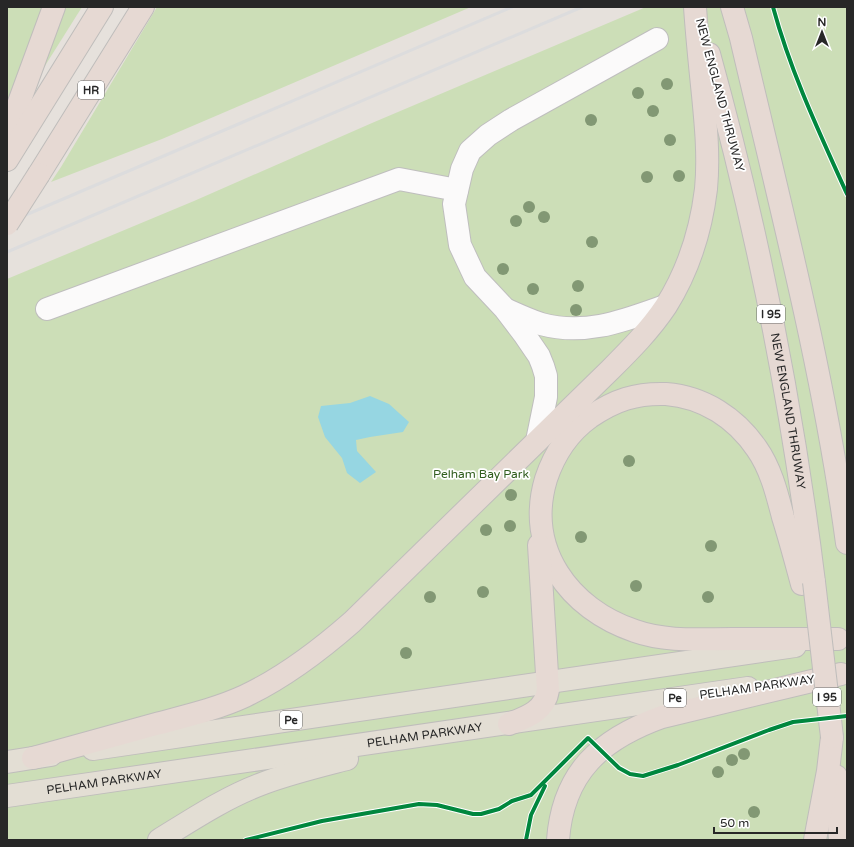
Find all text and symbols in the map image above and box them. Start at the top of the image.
north arrow [802,12,842,52]
text: N [818,16,826,29]
street label: NEW ENGLAND THRUWAY [693,17,747,174]
road number: HR [78,81,104,99]
road number: I 95 [757,305,785,323]
street label: NEW ENGLAND THRUWAY [768,332,808,491]
park label: Pelham Bay Park [433,467,529,481]
street label: PELHAM PARKWAY [698,672,816,702]
road number: I 95 [813,688,841,706]
road number: Pe [664,689,686,707]
road number: Pe [280,711,302,729]
street label: PELHAM PARKWAY [366,720,484,750]
street label: PELHAM PARKWAY [45,766,163,797]
scale bar [714,809,837,835]
text: 50 m [720,816,749,830]

